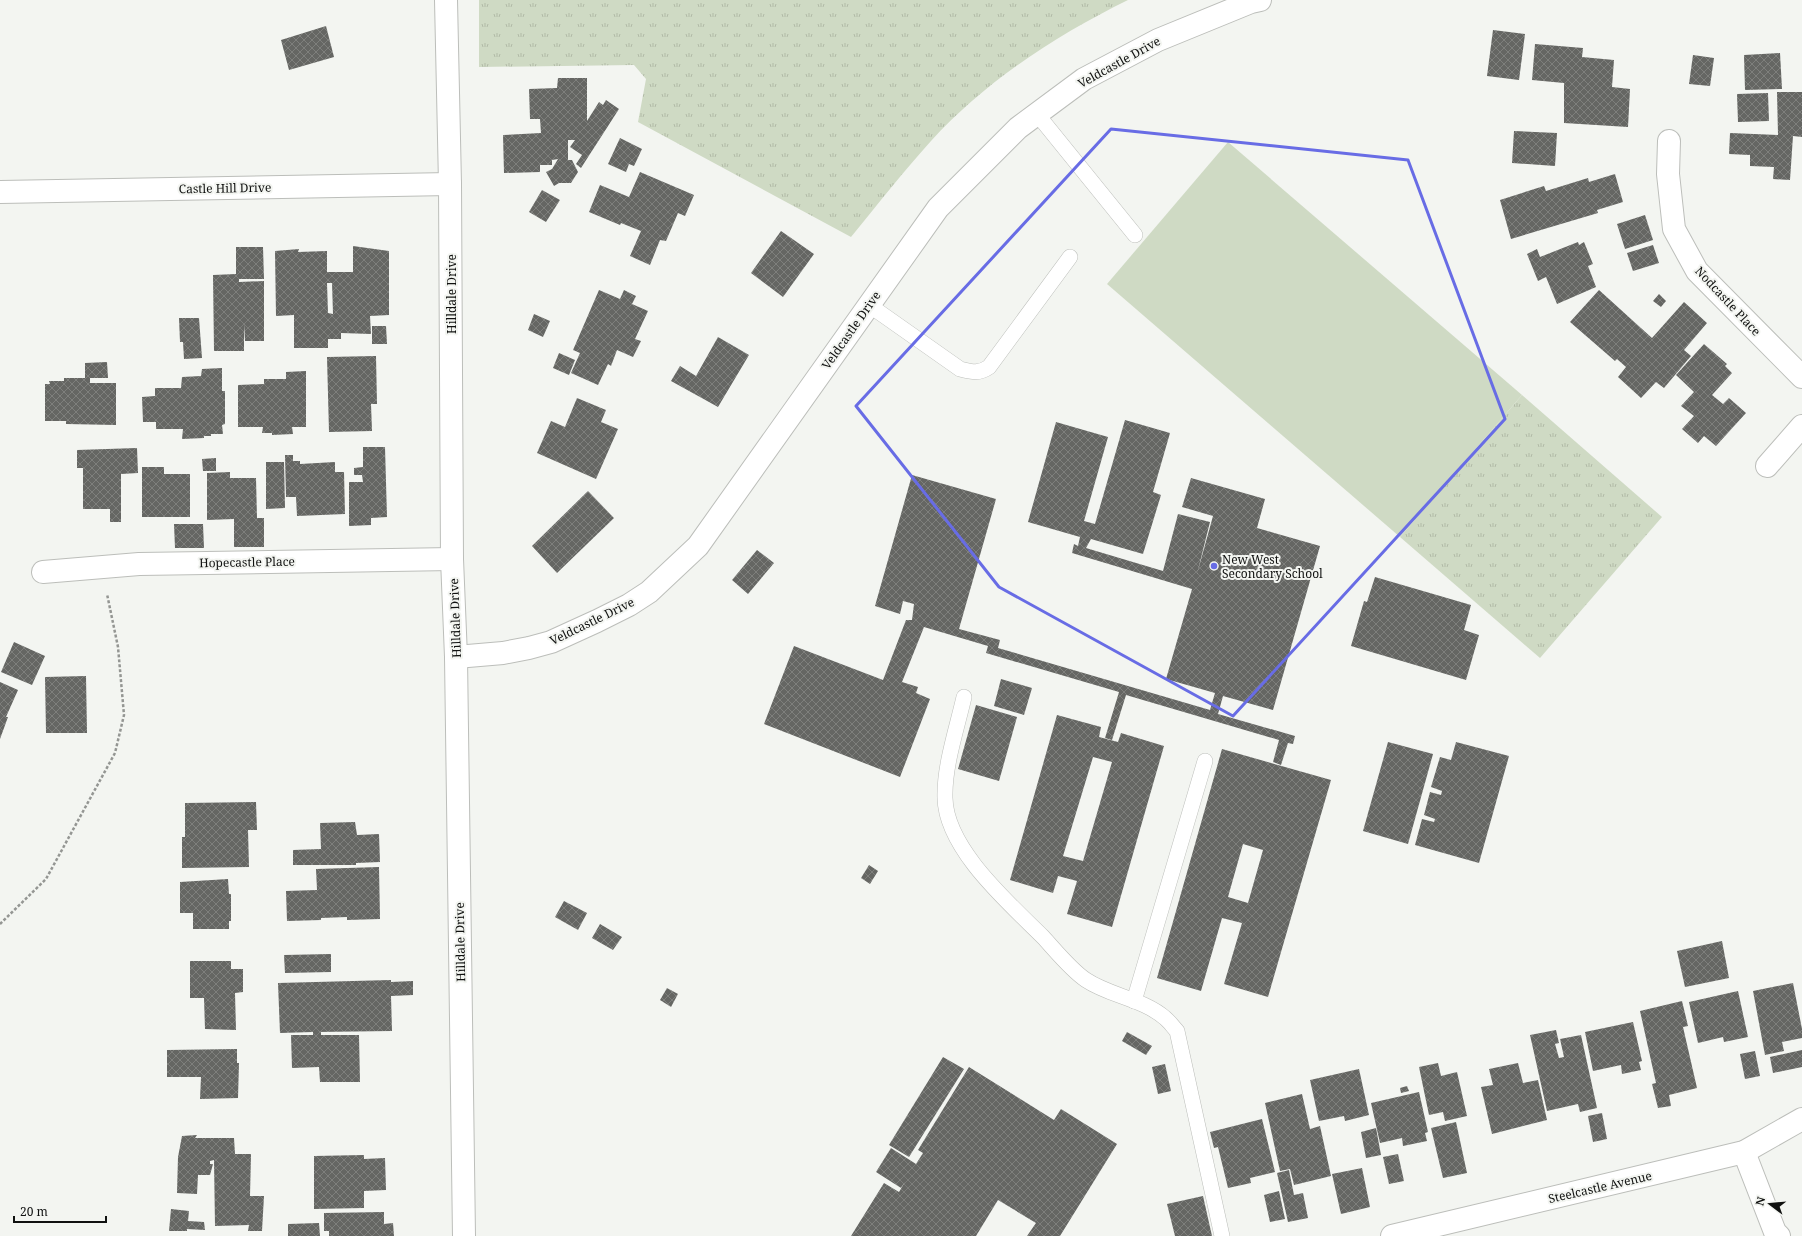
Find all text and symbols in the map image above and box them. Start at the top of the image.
street label: Veldcastle Drive [1075,32,1163,92]
street label: Castle Hill Drive [179,179,271,197]
street label: Hilldale Drive [443,254,460,334]
street label: Nodcastle Place [1691,263,1765,339]
street label: Veldcastle Drive [818,287,884,373]
place label: New West Secondary School [1222,551,1323,582]
street label: Hopecastle Place [199,553,295,571]
marker: New West Secondary School [1209,561,1219,571]
street label: Hilldale Drive [445,578,465,658]
street label: Veldcastle Drive [547,593,637,649]
street label: Hilldale Drive [451,902,469,982]
street label: Steelcastle Avenue [1547,1167,1653,1207]
north arrow [1750,1184,1790,1224]
text: N [1752,1195,1768,1207]
scale bar [14,1198,106,1224]
text: 20 m [20,1203,48,1220]

